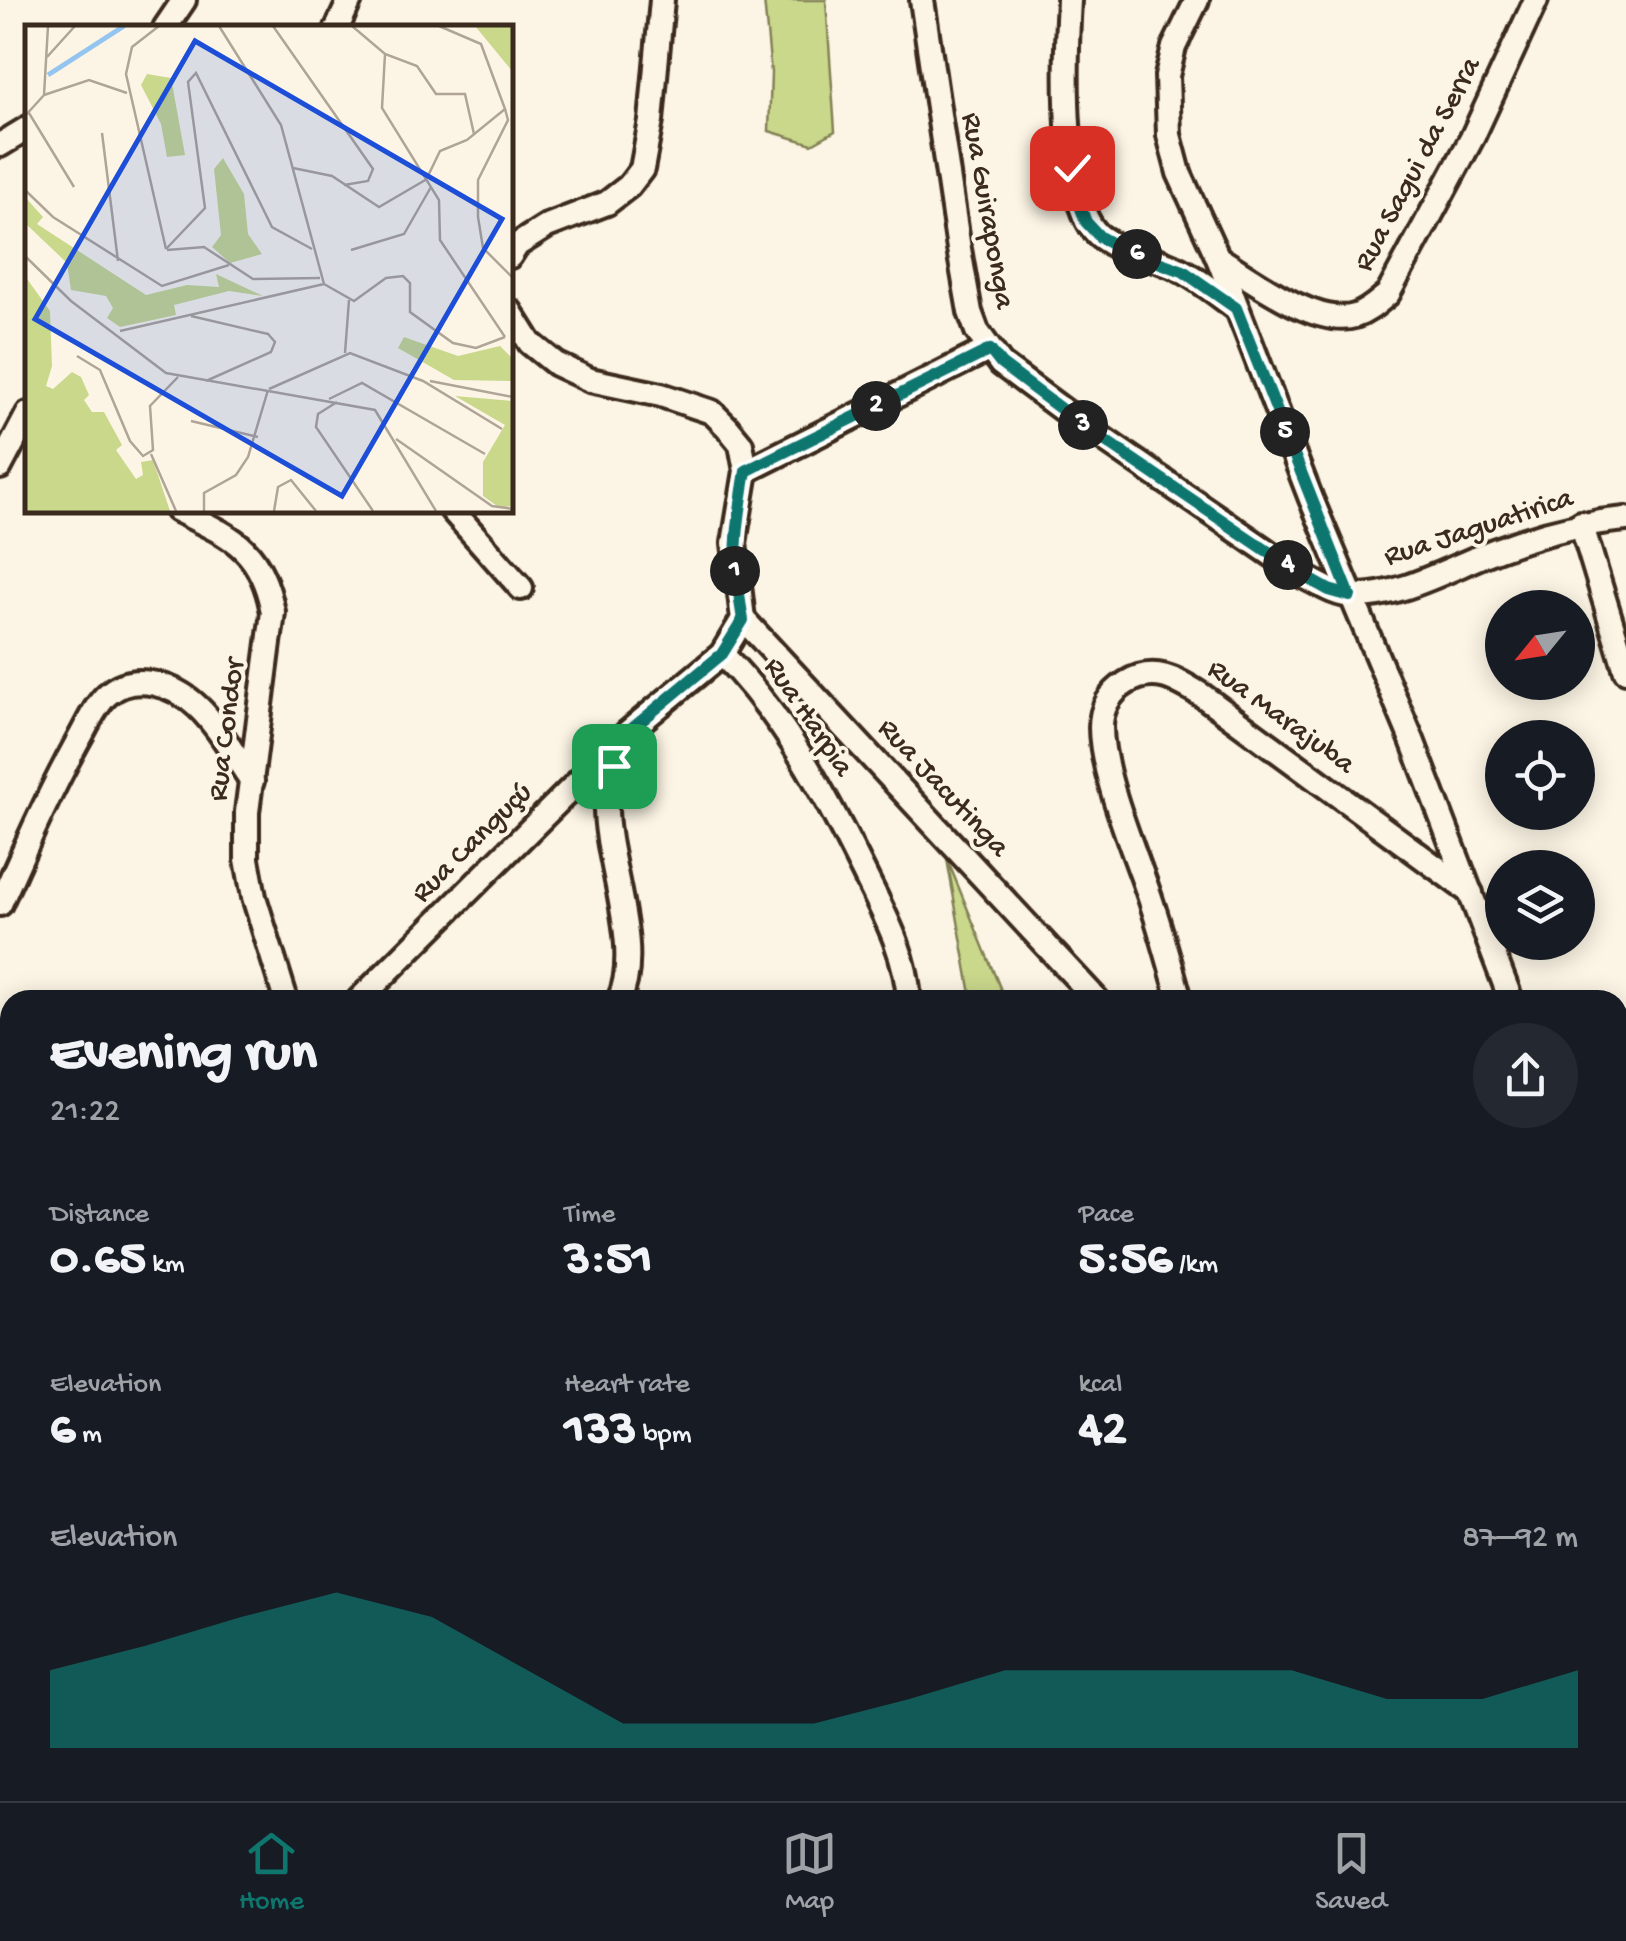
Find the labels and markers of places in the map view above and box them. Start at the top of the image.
pin [1030,126,1115,211]
pin: 6 [1112,229,1162,279]
pin: 2 [851,381,901,431]
pin: 3 [1058,400,1108,450]
pin: 5 [1260,407,1310,457]
pin: 4 [1263,540,1313,590]
pin: 1 [710,546,760,596]
pin [572,724,657,809]

